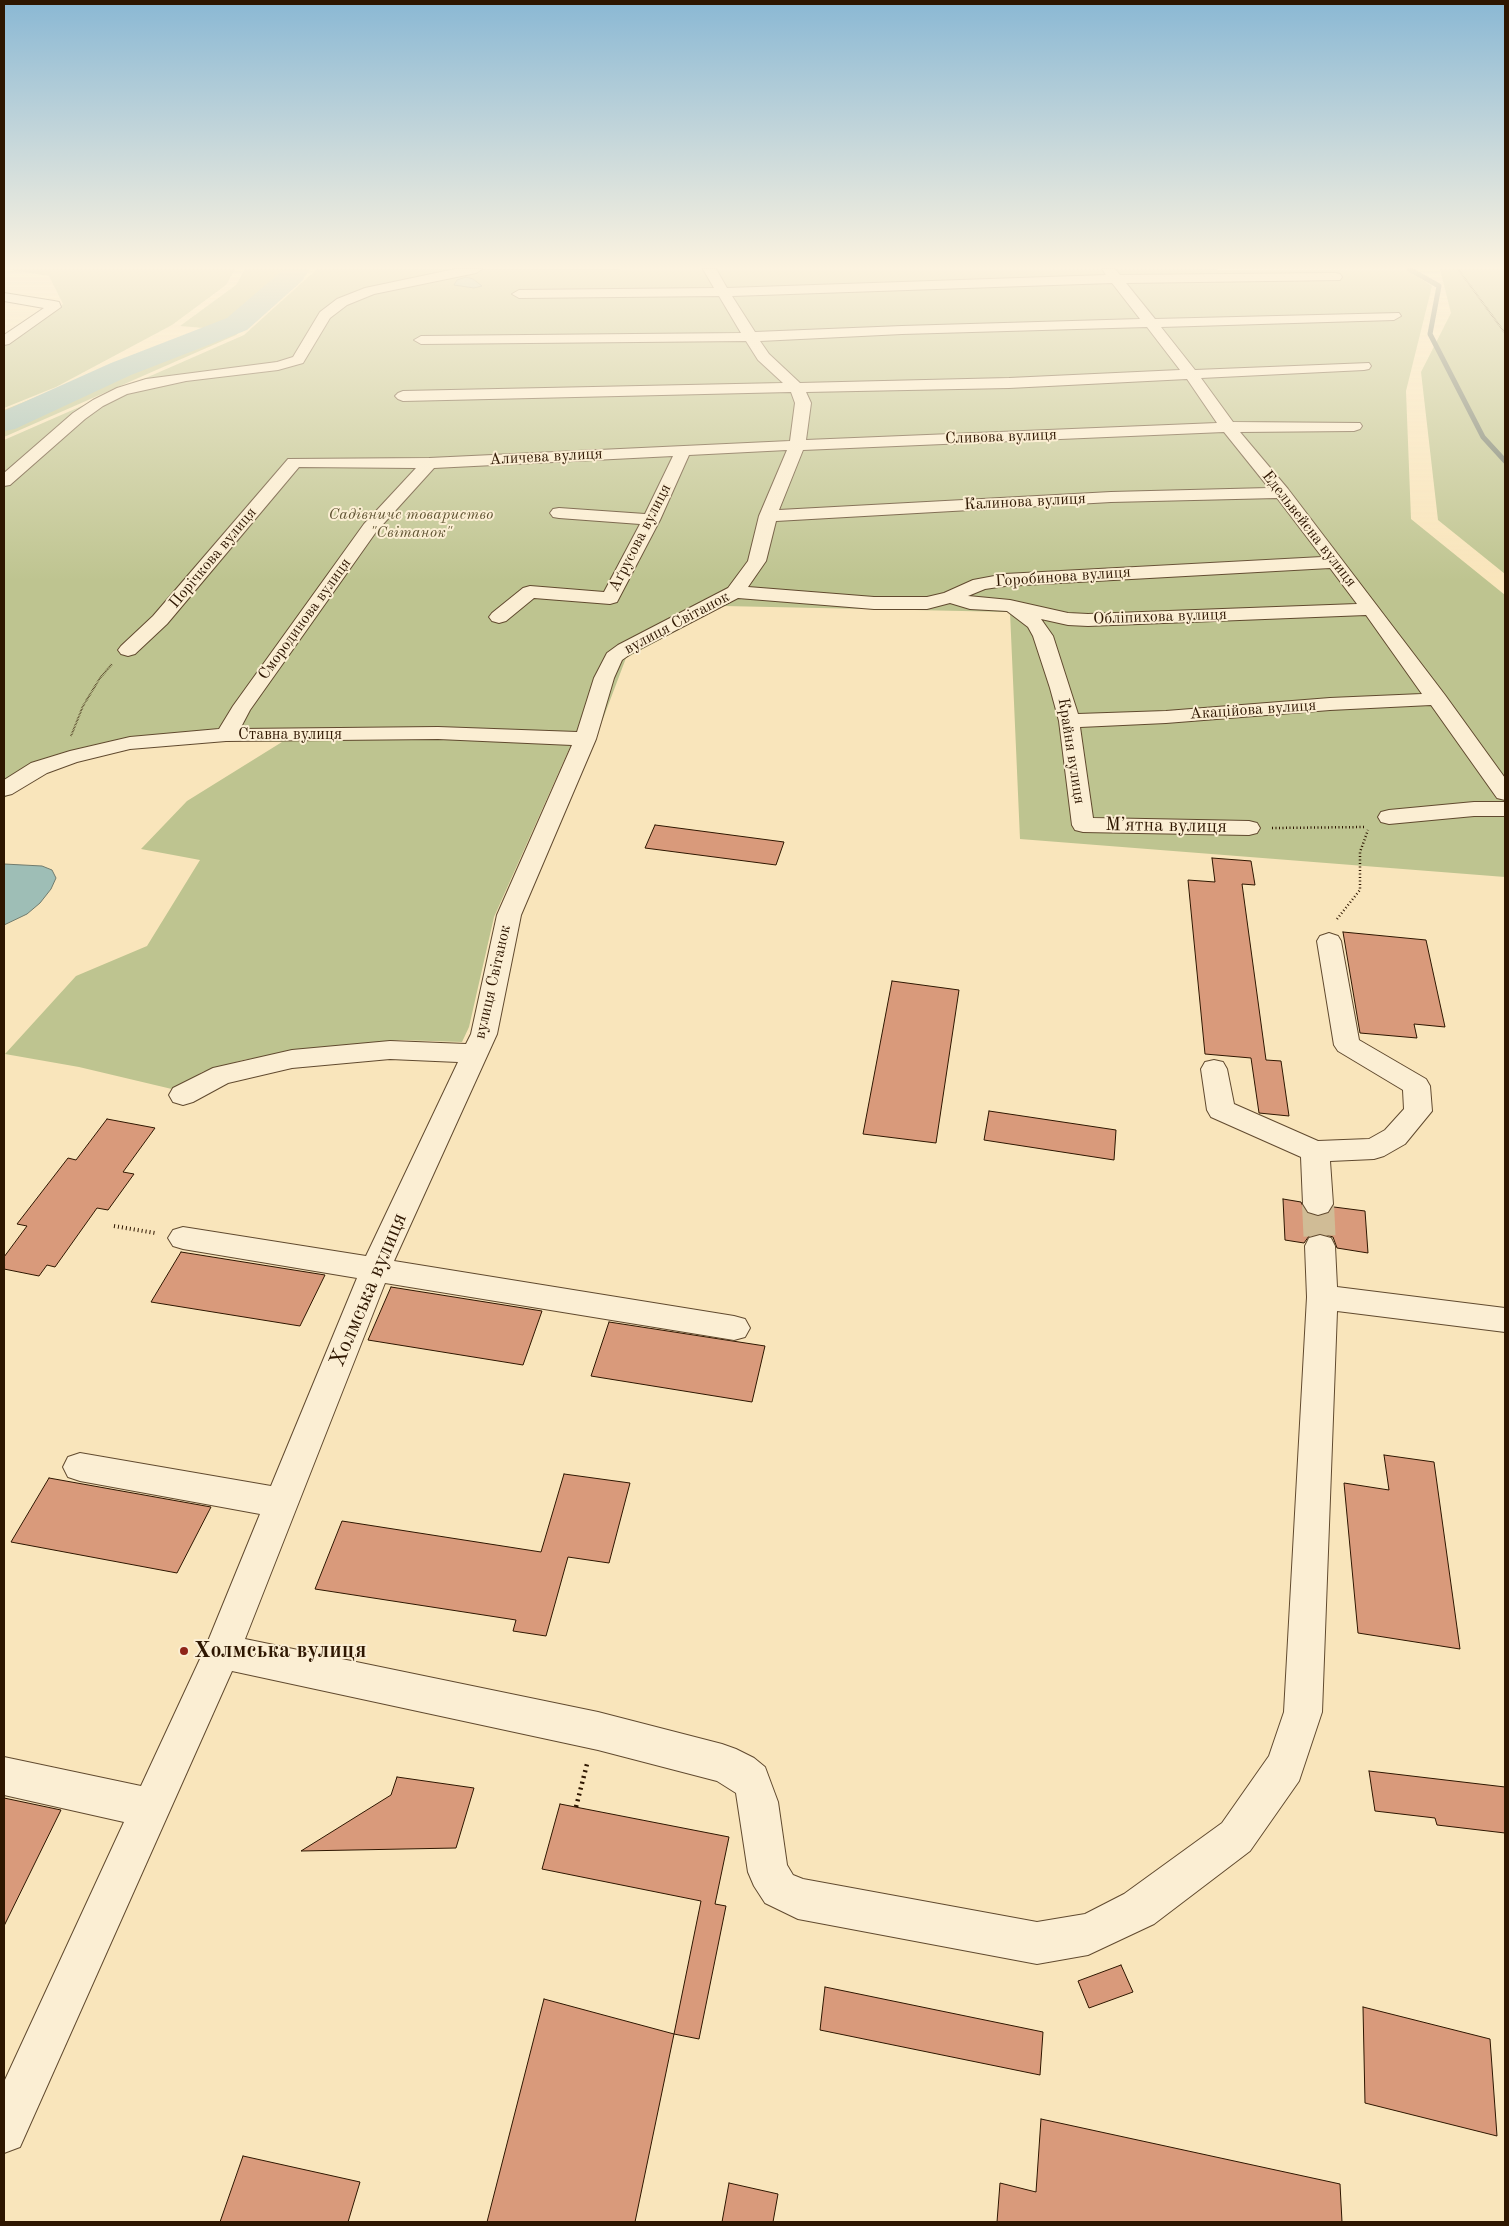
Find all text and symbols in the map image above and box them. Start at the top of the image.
street label: Сливова вулиця [945,425,1057,449]
street label: Аличева вулиця [489,444,603,470]
street label: Едельвейсна вулиця [1258,467,1360,591]
street label: Аґрусова вулиця [605,481,675,595]
street label: Калинова вулиця [964,489,1086,515]
street label: Порічкова вулиця [165,503,261,613]
park label: Садівниче товариство "Світанок" [329,505,493,543]
street label: Смородинова вулиця [254,554,356,684]
street label: Горобинова вулиця [995,563,1131,591]
street label: вулиця Світанок [621,587,733,659]
street label: Обліпихова вулиця [1093,605,1227,629]
street label: Акаційова вулиця [1189,696,1317,724]
street label: Крайня вулиця [1053,697,1089,805]
street label: Ставна вулиця [238,725,342,745]
street label: Мʼятна вулиця [1105,814,1227,838]
street label: вулиця Світанок [471,923,515,1041]
street label: Холмська вулиця [325,1209,413,1371]
place label: Холмська вулиця [194,1638,366,1664]
marker: Холмська вулиця [178,1645,190,1657]

